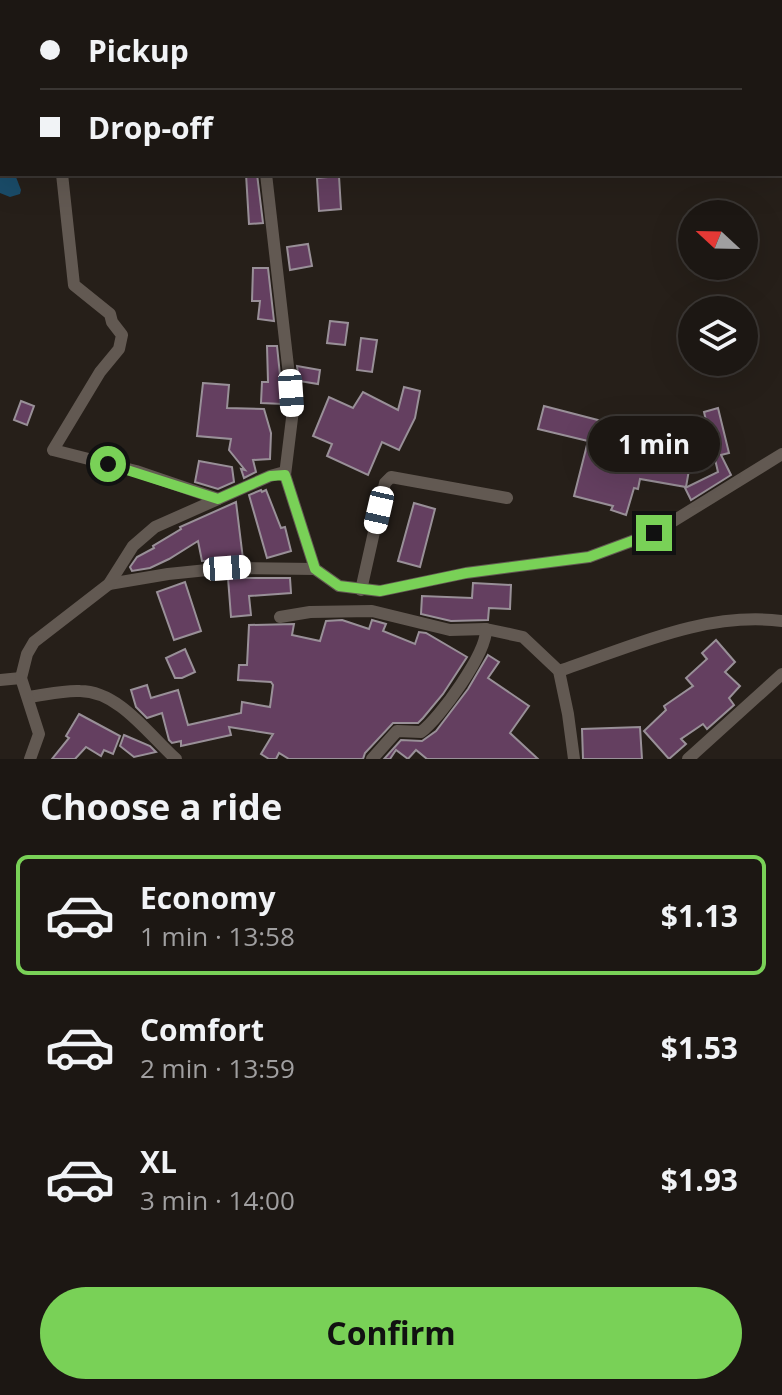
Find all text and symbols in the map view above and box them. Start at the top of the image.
text: Pickup [88,30,189,71]
text: Drop-off [88,107,213,148]
north arrow [678,200,758,280]
map controls [678,200,758,376]
button: layers [678,296,758,376]
car [277,368,305,418]
callout: 1 min [588,417,720,473]
text: 1 min [618,426,690,462]
route start [90,446,126,482]
car [362,484,396,536]
route end [636,515,672,551]
car [202,554,252,582]
text: Choose a ride [40,782,282,831]
text: Economy [140,877,276,918]
icon: car [44,879,116,951]
text: $1.13 [661,895,738,936]
text: 1 min · 13:58 [140,918,295,954]
text: Comfort [140,1009,264,1050]
icon: car [44,1011,116,1083]
text: $1.53 [661,1027,738,1068]
text: 2 min · 13:59 [140,1050,295,1086]
text: XL [140,1141,177,1182]
icon: car [44,1143,116,1215]
text: $1.93 [661,1159,738,1200]
text: 3 min · 14:00 [140,1182,295,1218]
button: Confirm [40,1287,742,1379]

